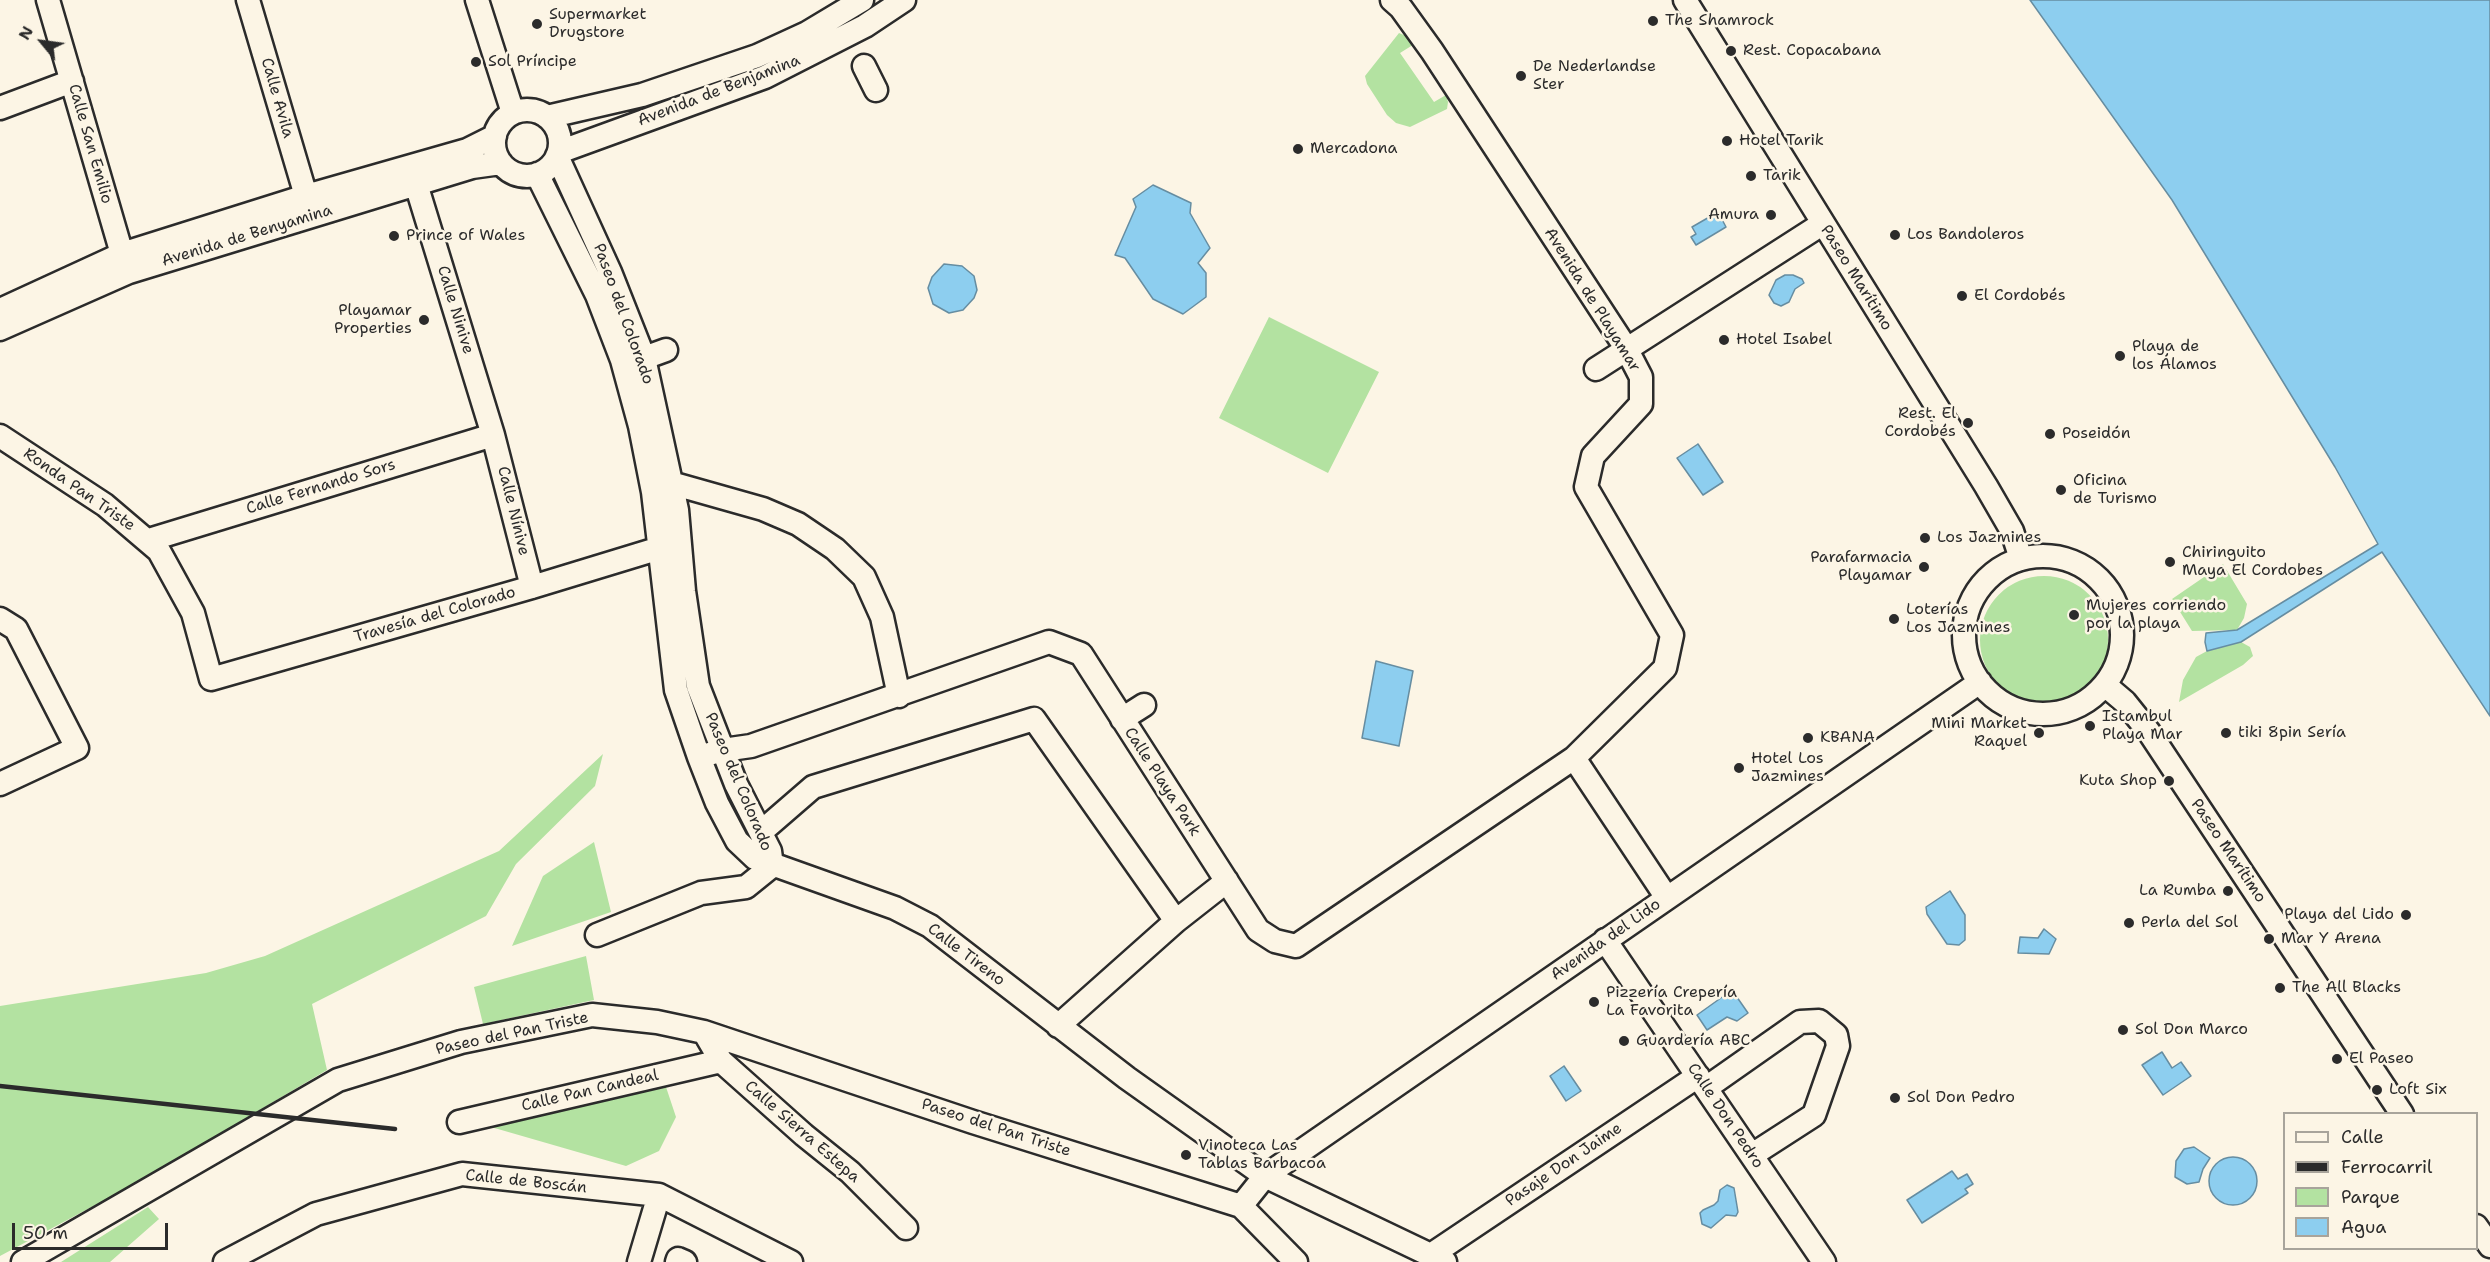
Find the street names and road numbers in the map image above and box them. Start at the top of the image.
street label: Avenida de Benjamina [635,51,803,131]
street label: Calle Avila [256,56,298,140]
street label: Calle San Emilio [64,82,116,206]
street label: Avenida de Benyamina [159,201,335,271]
street label: Paseo Marítimo [1816,222,1896,334]
street label: Avenida de Playamar [1540,224,1644,376]
street label: Paseo del Colorado [589,241,657,387]
street label: Calle Ninive [432,264,478,356]
street label: Ronda Pan Triste [19,444,139,536]
street label: Calle Fernando Sors [244,455,398,519]
street label: Calle Nínive [493,464,533,558]
street label: Travesía del Colorado [352,583,518,647]
street label: Paseo del Colorado [700,710,776,854]
street label: Calle Playa Park [1120,724,1204,840]
street label: Paseo Marítimo [2186,795,2270,907]
street label: Avenida del Lido [1547,895,1665,985]
street label: Calle Tireno [923,920,1009,990]
street label: Paseo del Pan Triste [434,1008,590,1060]
street label: Calle Don Pedro [1683,1060,1767,1172]
street label: Calle Pan Candeal [520,1066,660,1116]
street label: Calle Sierra Estepa [741,1077,863,1187]
street label: Paseo del Pan Triste [919,1095,1073,1161]
street label: Pasaje Don Jaime [1502,1119,1626,1211]
street label: Calle de Boscán [464,1166,588,1198]

